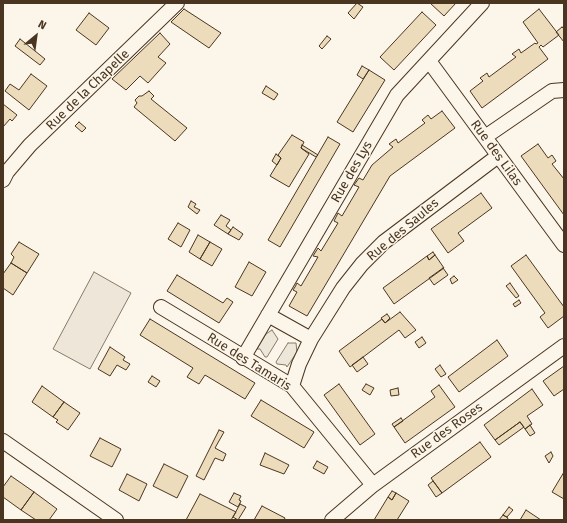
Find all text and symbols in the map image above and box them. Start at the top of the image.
north arrow [16,16,56,56]
text: N [36,18,48,33]
street label: Rue de la Chapelle [43,46,133,134]
street label: Rue des Lilas [467,117,525,189]
street label: Rue des Lys [328,139,376,205]
street label: Rue des Saules [364,195,442,265]
street label: Rue des Tamaris [204,330,294,394]
street label: Rue des Roses [408,400,486,462]

